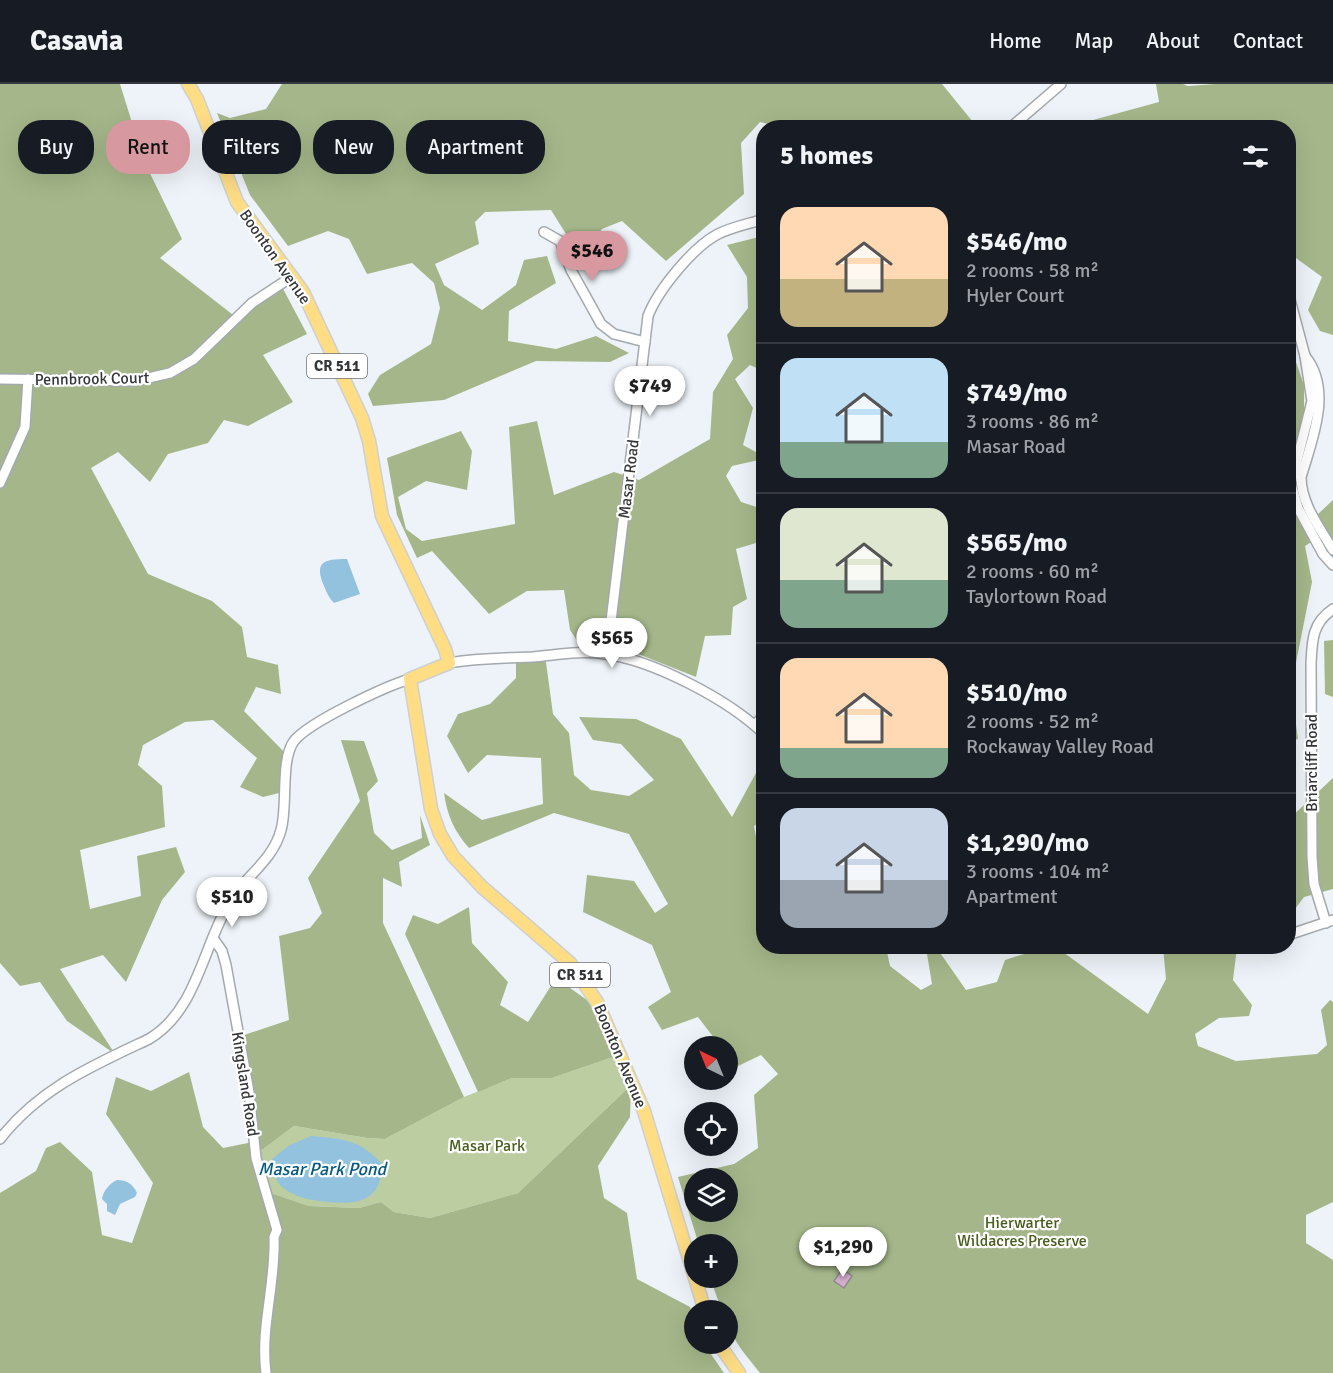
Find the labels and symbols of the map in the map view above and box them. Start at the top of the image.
street label: Boonton Avenue [235,206,315,308]
pin: $546 [556,231,628,282]
road number: CR 511 [307,354,367,378]
pin: $749 [614,366,686,417]
street label: Pennbrook Court [34,368,150,390]
street label: Masar Road [614,438,644,520]
pin: $565 [576,618,648,669]
street label: Briarcliff Road [1302,714,1322,812]
pin: $510 [196,877,268,928]
road number: CR 511 [550,963,610,987]
street label: Boonton Avenue [589,1001,651,1111]
street label: Kingsland Road [227,1030,263,1138]
north arrow [684,1036,738,1090]
park label: Masar Park [449,1136,525,1156]
water label: Masar Park Pond [258,1158,389,1180]
park label: Hierwarter Wildacres Preserve [957,1213,1087,1251]
pin: $1,290 [794,1227,892,1278]

